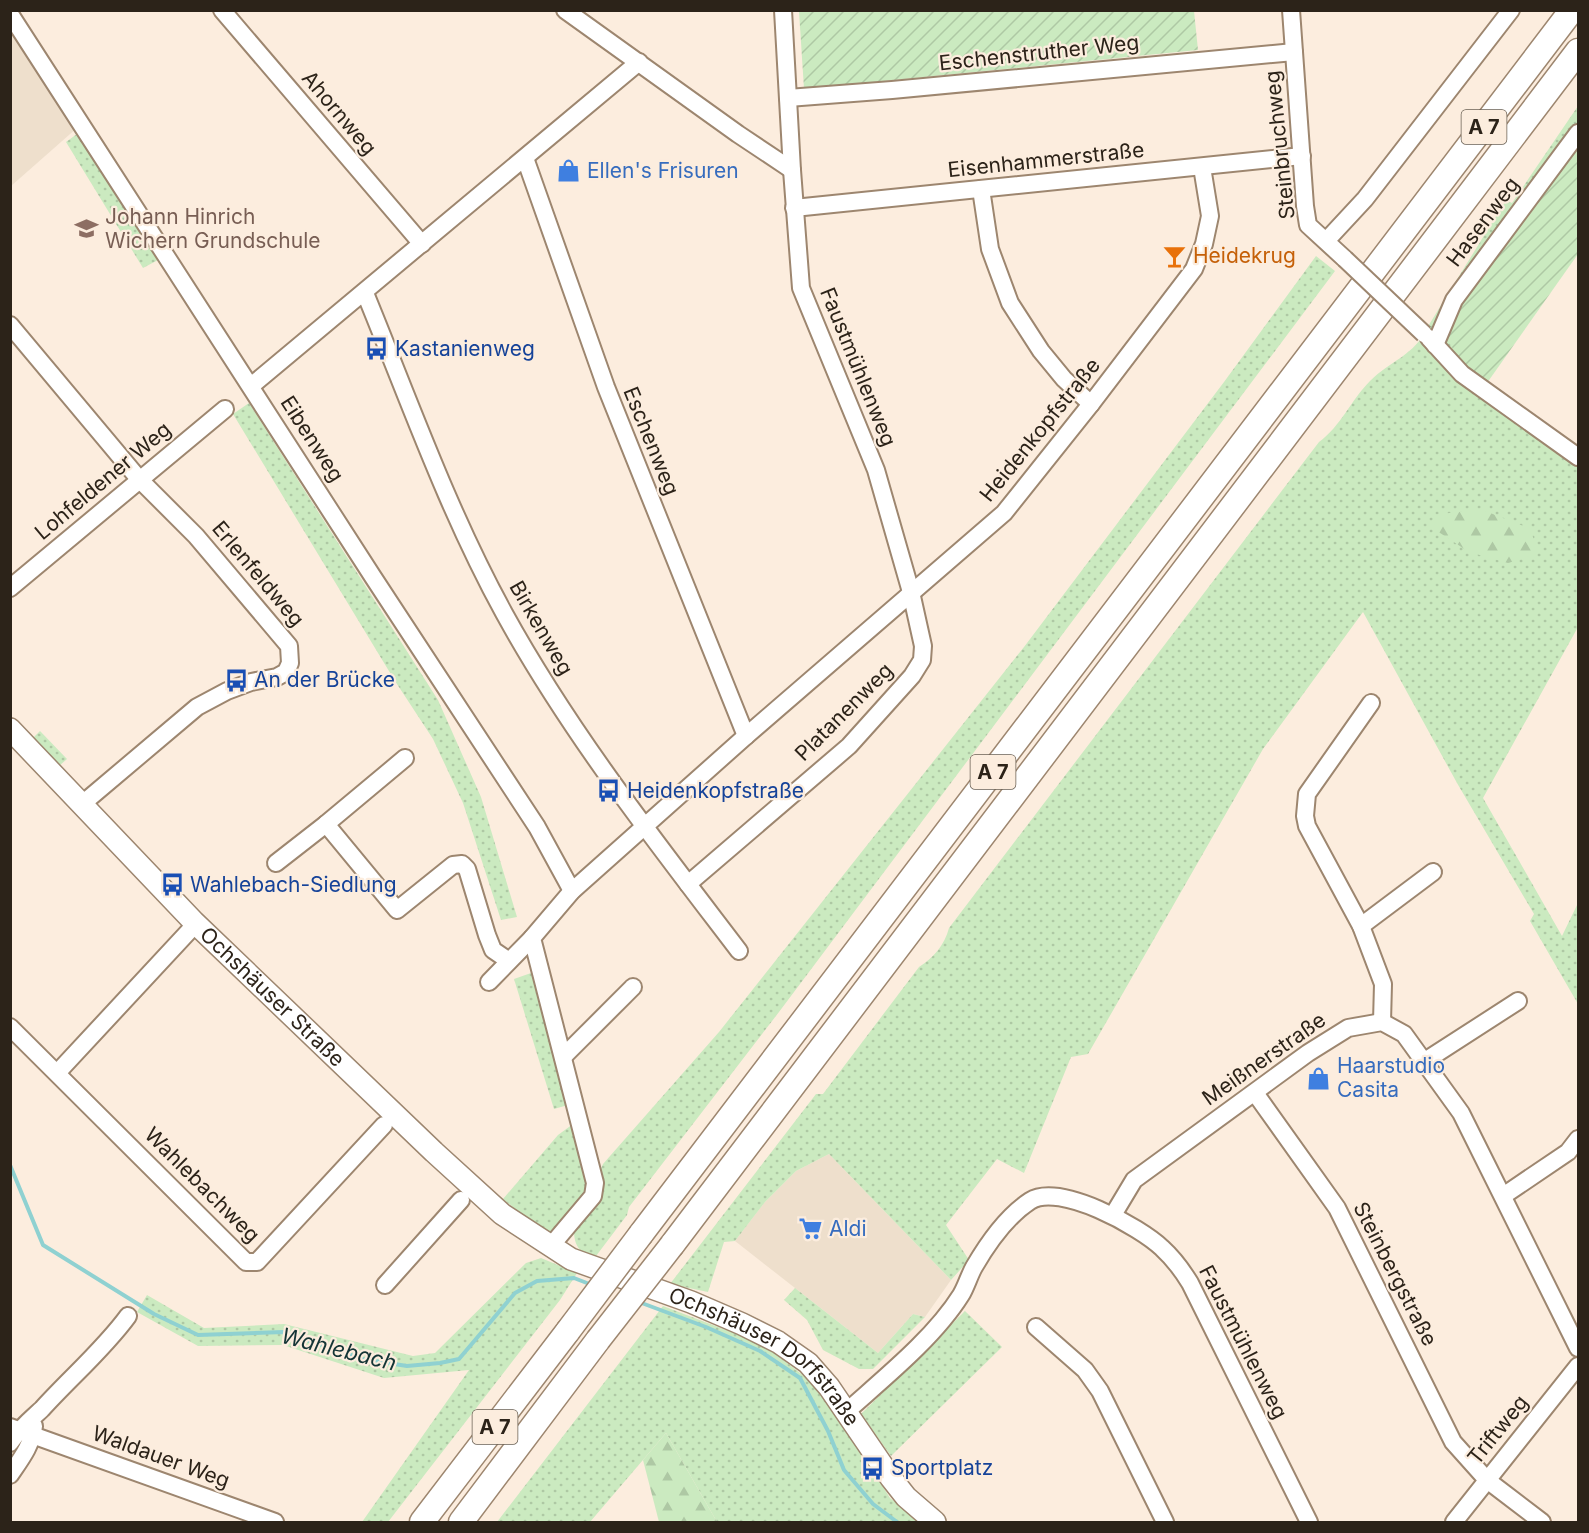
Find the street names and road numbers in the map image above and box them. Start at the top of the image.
street label: Eschenstruther Weg [938,30,1140,75]
street label: Ahornweg [297,66,382,160]
street label: Steinbruchweg [1259,69,1300,221]
road number: A 7 [1462,110,1506,144]
street label: Eisenhammerstraße [946,137,1145,182]
street label: Hasenweg [1441,172,1524,271]
street label: Faustmühlenweg [815,284,902,450]
street label: Heidenkopfstraße [974,353,1105,506]
street label: Eschenweg [618,383,685,499]
street label: Eibenweg [275,391,349,486]
street label: Lohfeldener Weg [30,417,176,545]
street label: Erlenfeldweg [207,516,310,631]
street label: Birkenweg [504,576,578,679]
street label: Platanenweg [790,658,898,766]
road number: A 7 [970,755,1016,789]
street label: Ochshäuser Straße [195,922,350,1072]
street label: Meißnerstraße [1197,1007,1330,1110]
street label: Wahlebachweg [140,1122,265,1247]
street label: Steinbergstraße [1348,1198,1443,1350]
street label: Faustmühlenweg [1194,1261,1293,1423]
street label: Ochshäuser Dorfstraße [666,1282,865,1431]
street label: Triftweg [1462,1390,1533,1469]
road number: A 7 [472,1410,518,1444]
street label: Waldauer Weg [89,1420,233,1493]

